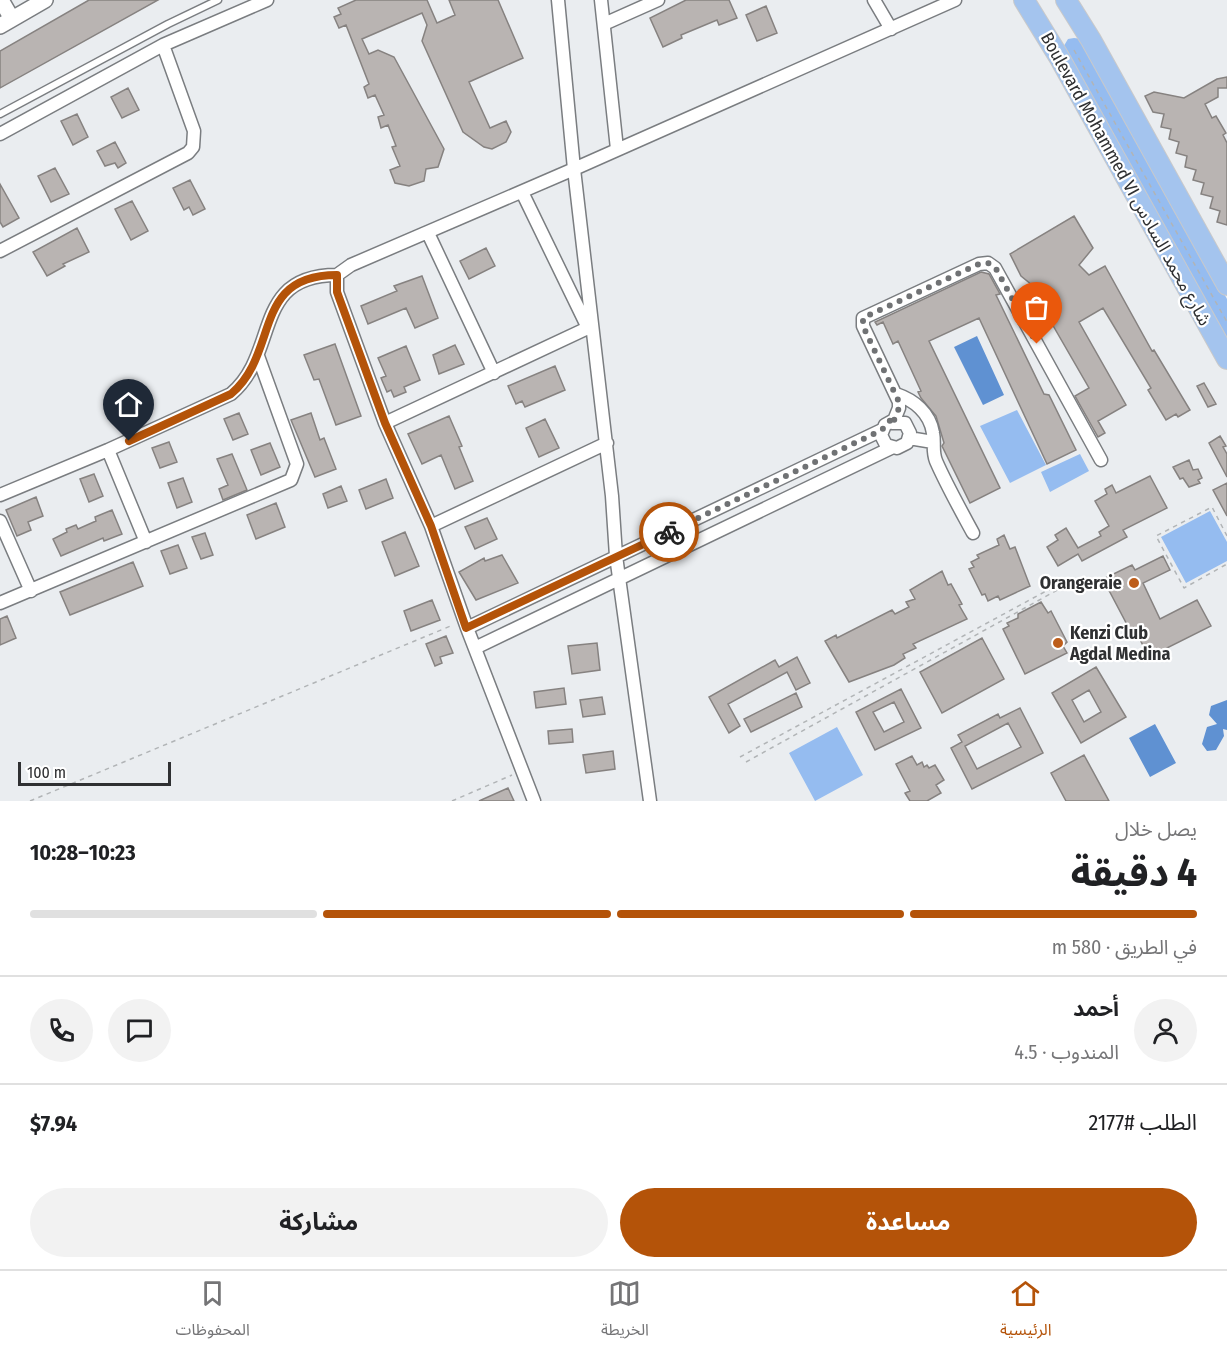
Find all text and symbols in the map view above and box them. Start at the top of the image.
street label: Boulevard Mohammed VI شارع محمد السادس [1033,29,1216,331]
pin [1011,282,1062,344]
icon: bag [1020,291,1053,324]
pin [103,379,154,441]
icon: home [112,388,145,421]
courier [639,502,699,562]
icon: bike [653,516,686,549]
place label: Orangeraie [1040,572,1122,594]
marker: Orangeraie [1127,576,1141,590]
place label: Kenzi Club Agdal Medina [1069,622,1171,665]
marker: Kenzi Club Agdal Medina [1051,636,1065,650]
scale bar [18,759,171,786]
text: 100 m [27,763,66,782]
text: يصل خلال [1115,817,1197,841]
text: 10:23–10:28 [30,839,136,866]
text: 4 دقيقة [1071,850,1197,896]
text: في الطريق · 580 m [1052,935,1197,959]
text: أحمد [1073,995,1119,1022]
button: phone [30,999,93,1062]
button: chat [108,999,171,1062]
button: person [1134,999,1197,1062]
text: المندوب · 4.5 [1014,1040,1119,1064]
text: الطلب #2177 [1089,1109,1197,1136]
text: $7.94 [30,1110,77,1137]
button: مشاركة [30,1188,608,1257]
button: مساعدة [620,1188,1197,1257]
tab: المحفوظات [176,1277,250,1347]
tab: الخريطة [601,1277,649,1347]
tab: الرئيسية [1000,1277,1051,1347]

